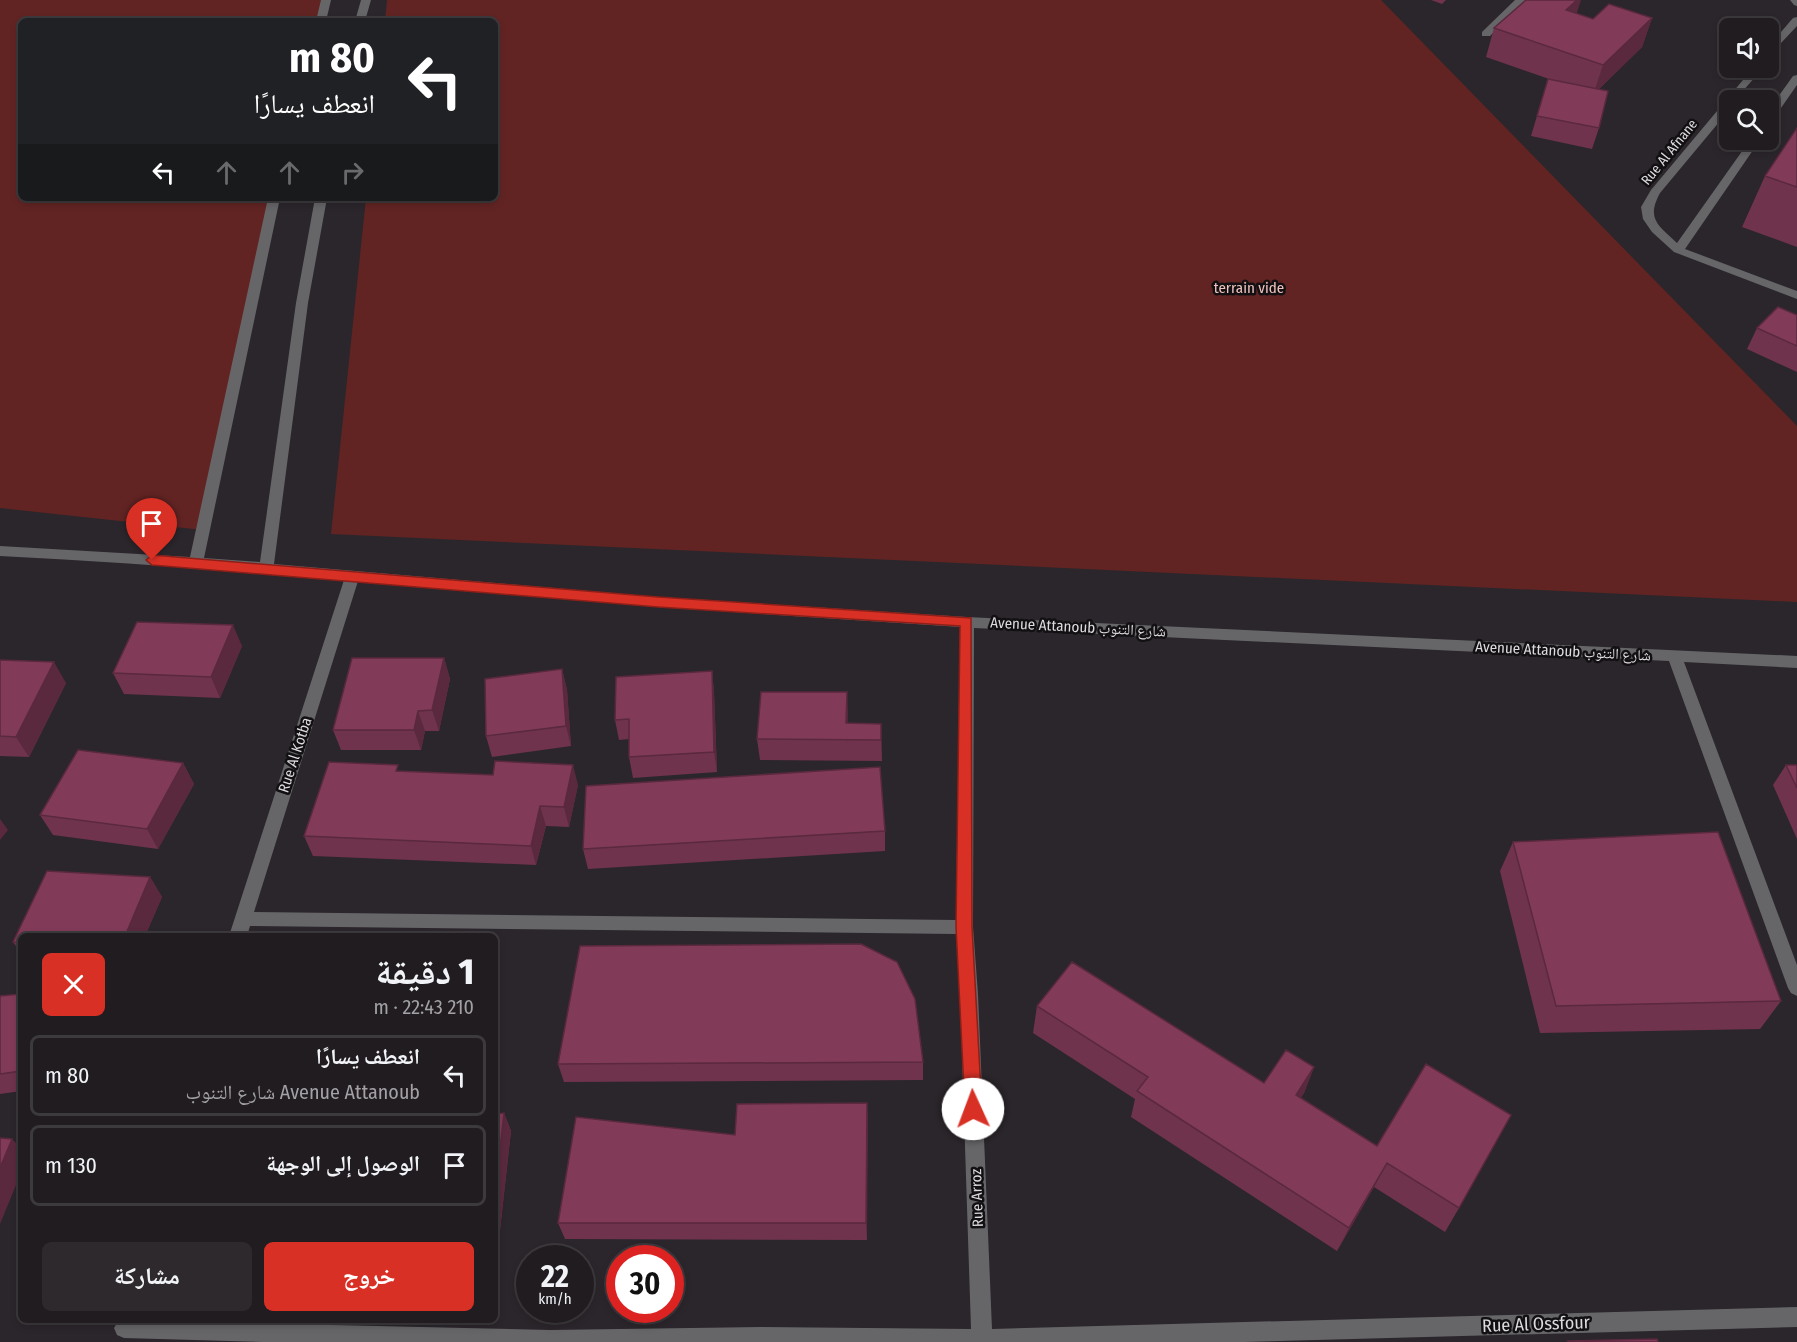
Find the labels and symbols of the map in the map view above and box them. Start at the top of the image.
street label: Rue Al Afnane [1638,116,1701,189]
park label: terrain vide [1214,279,1284,297]
pin [126,498,177,560]
street label: Avenue Attanoub شارع التنوب [990,613,1166,642]
street label: Avenue Attanoub شارع التنوب [1475,637,1651,666]
street label: Rue Al Kotba [274,715,316,795]
position arrow [941,1077,1005,1141]
street label: Rue Arroz [967,1168,987,1228]
speed limit sign: 30 [606,1245,684,1323]
street label: Rue Al Ossfour [1482,1311,1591,1337]

